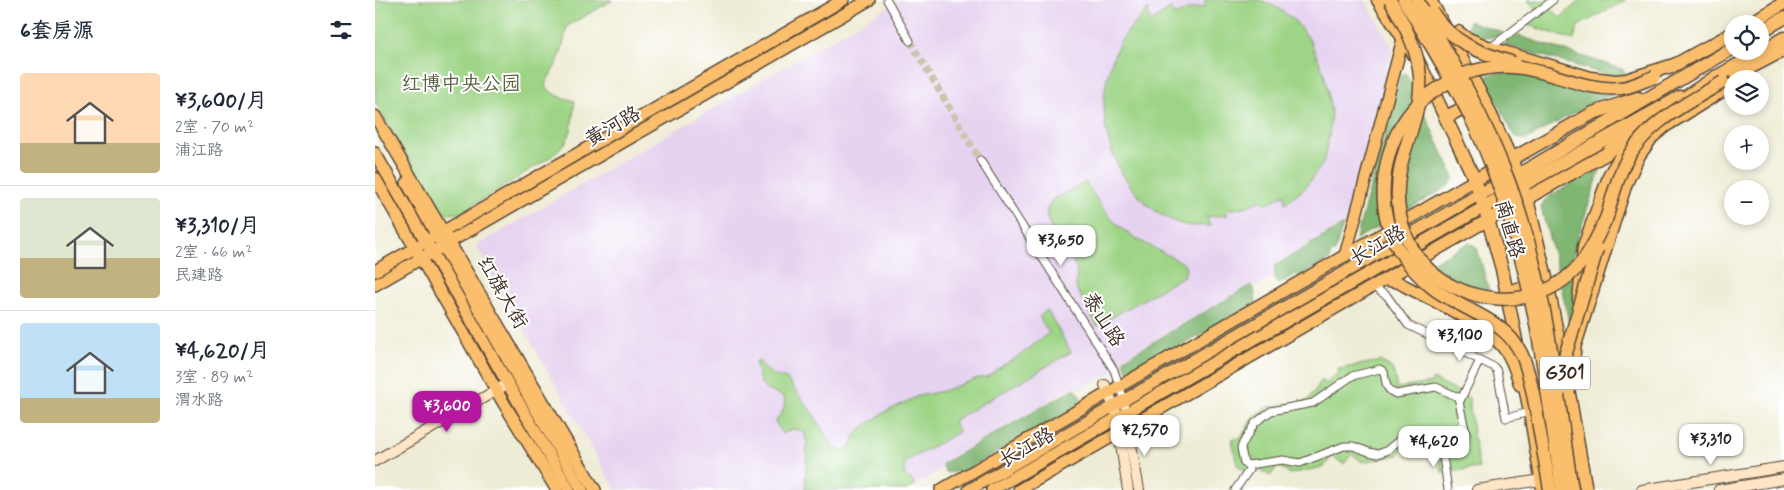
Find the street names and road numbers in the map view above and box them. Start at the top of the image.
street label: 黄河路 [580,100,647,154]
street label: 南直路 [1488,196,1531,263]
street label: 长江路 [1345,219,1412,273]
street label: 红旗大街 [470,252,534,334]
street label: 泰山路 [1075,287,1131,353]
road number: G301 [1540,356,1590,389]
street label: 长江路 [994,421,1061,475]

